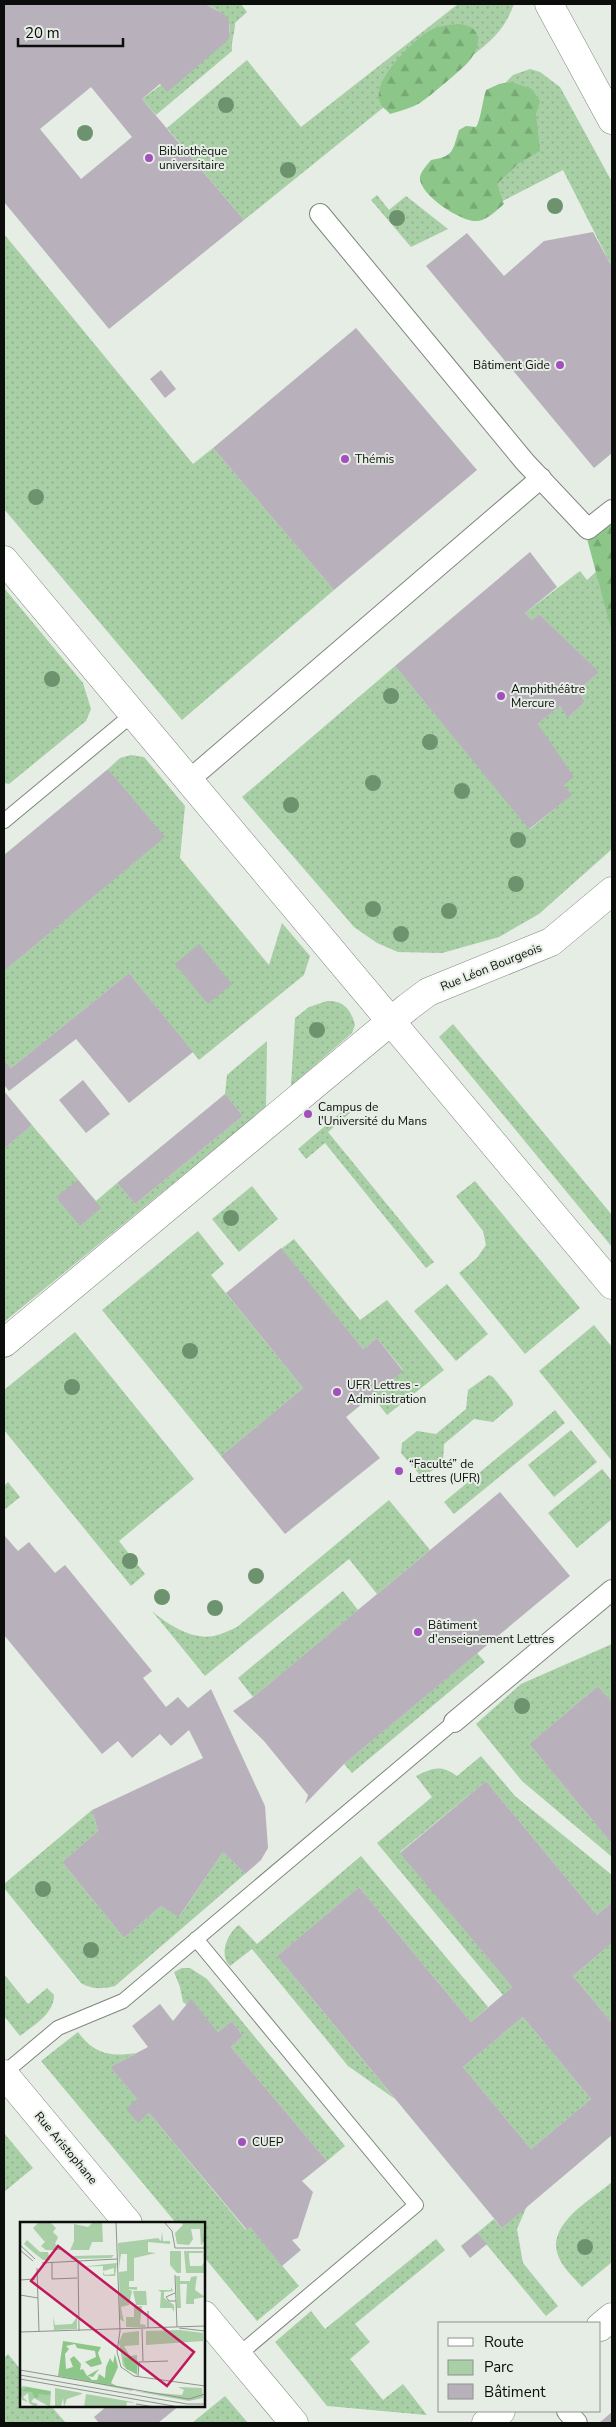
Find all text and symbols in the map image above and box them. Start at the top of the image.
scale bar [18,15,122,47]
text: 20 m [25,23,60,43]
place label: Bibliothèque universitaire [159,143,227,173]
marker: Bibliothèque universitaire [143,152,155,164]
place label: Bâtiment Gide [473,357,550,373]
marker: Bâtiment Gide [554,359,566,371]
place label: Thémis [355,451,394,467]
marker: Thémis [339,453,351,465]
place label: Amphithéâtre Mercure [511,681,585,711]
marker: Amphithéâtre Mercure [495,690,507,702]
street label: Rue Léon Bourgeois [438,939,544,995]
place label: Campus de l'Université du Mans [318,1099,427,1129]
marker: Campus de l'Université du Mans [302,1108,314,1120]
place label: UFR Lettres - Administration [347,1377,426,1407]
marker: UFR Lettres - Administration [331,1386,343,1398]
place label: “Faculté” de Lettres (UFR) [409,1456,481,1486]
marker: “Faculté” de Lettres (UFR) [393,1465,405,1477]
place label: Bâtiment d'enseignement Lettres [428,1617,554,1647]
marker: Bâtiment d'enseignement Lettres [412,1626,424,1638]
street label: Rue Aristophane [31,2108,101,2188]
place label: CUEP [252,2134,284,2150]
marker: CUEP [236,2136,248,2148]
inset map [20,2222,205,2407]
legend [438,2322,601,2412]
text: Route [484,2332,524,2352]
text: Parc [484,2357,513,2377]
text: Bâtiment [484,2382,546,2402]

